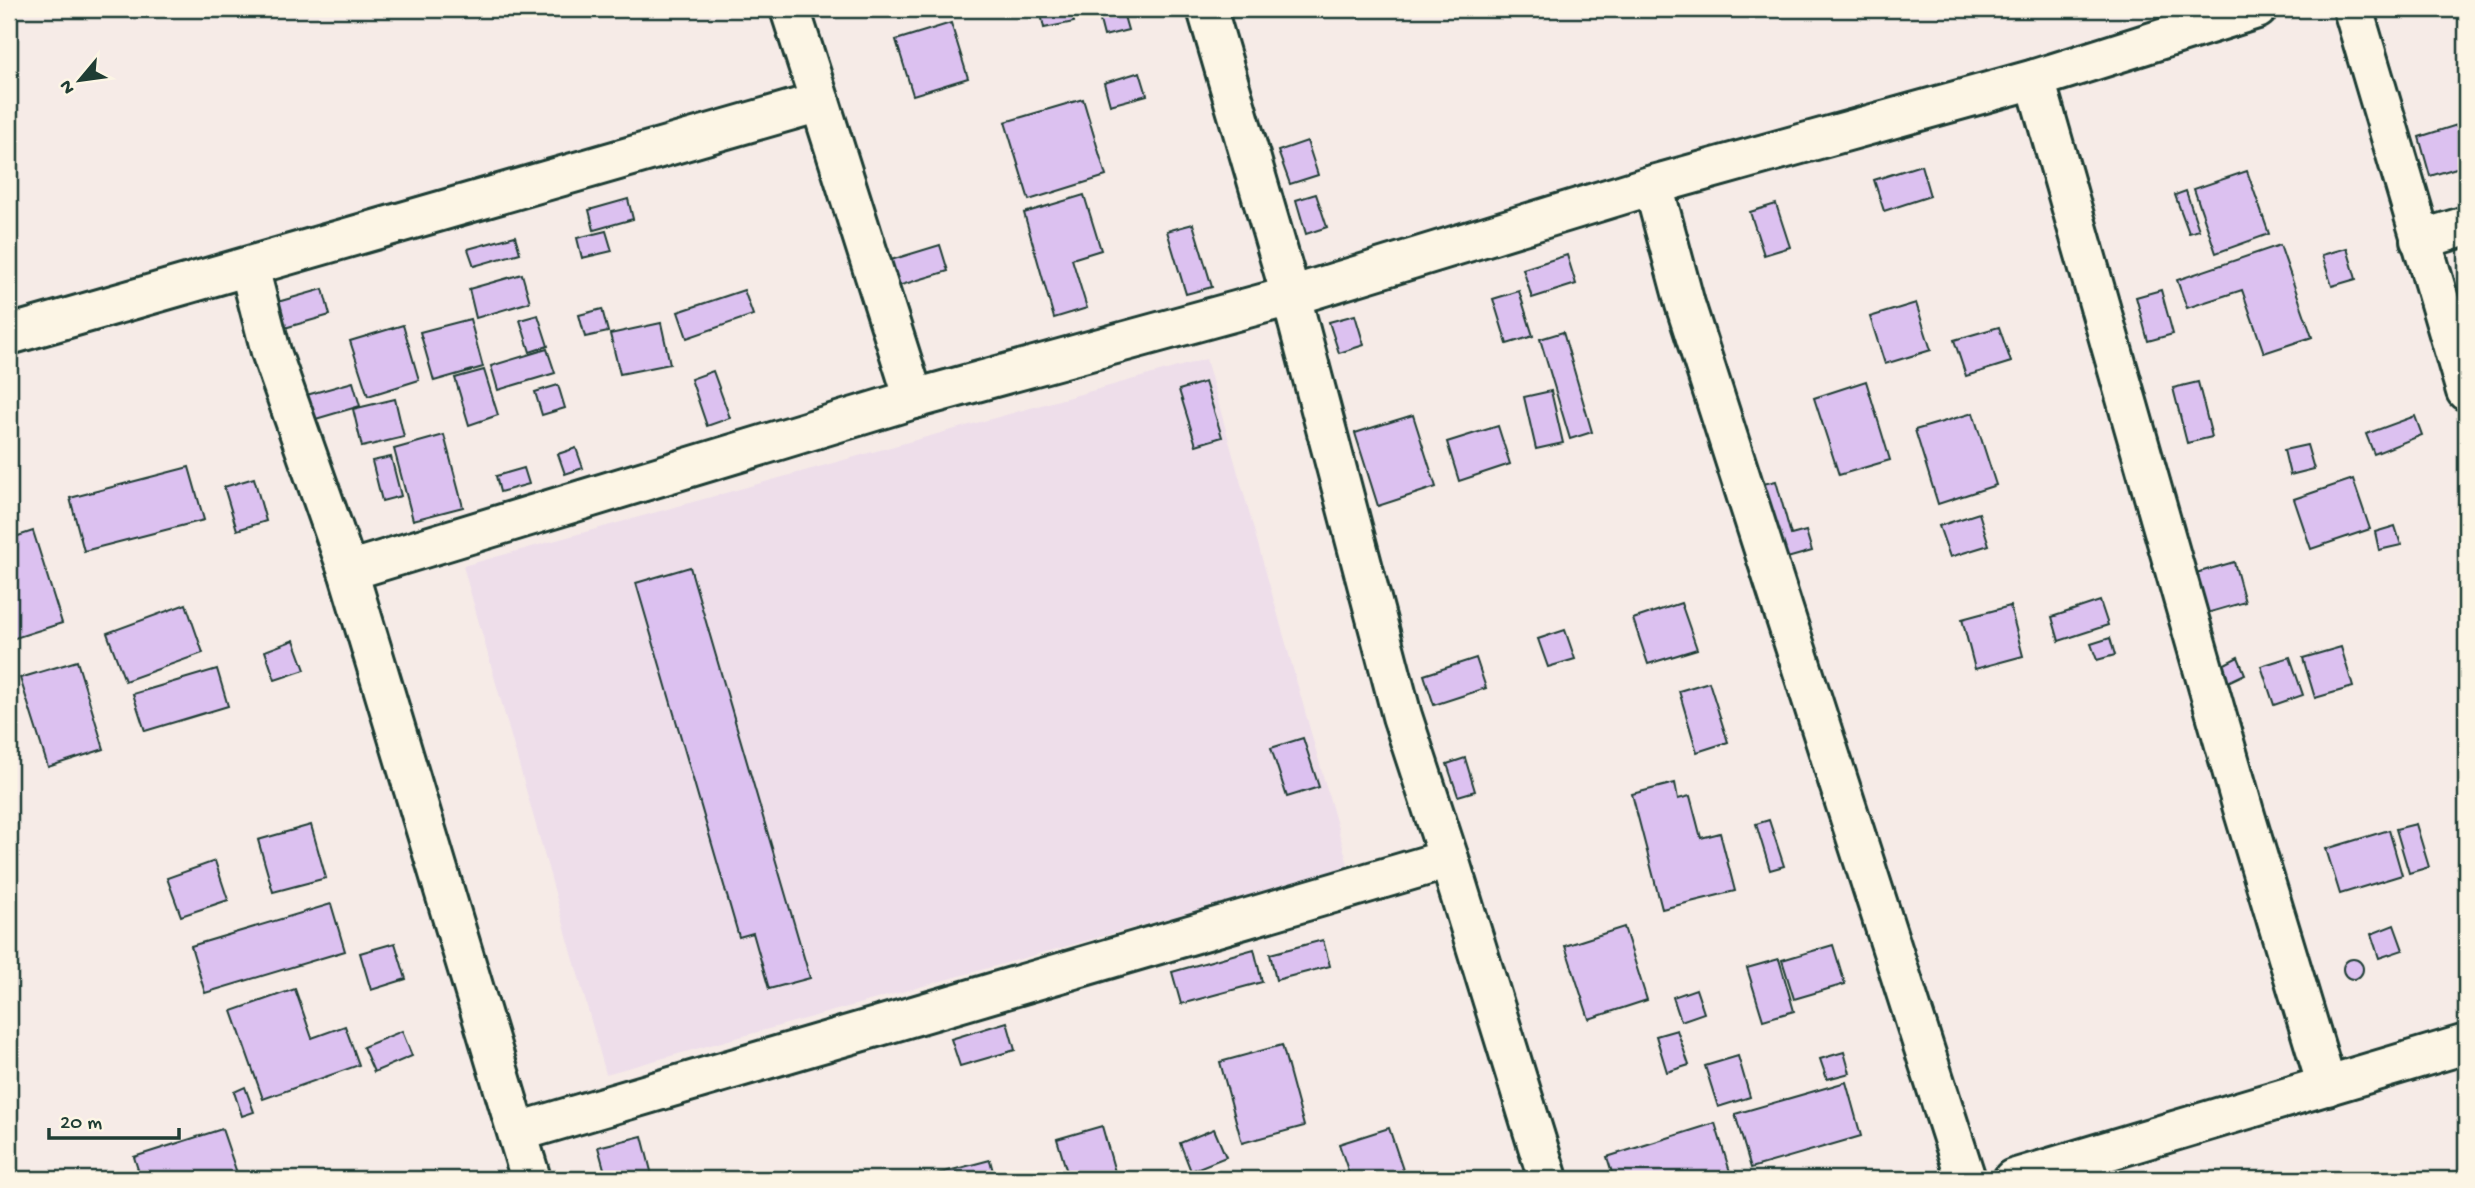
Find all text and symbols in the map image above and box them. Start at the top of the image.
north arrow [46,46,116,116]
text: N [55,76,81,98]
scale bar [49,1097,178,1141]
text: 20 m [60,1112,102,1137]

